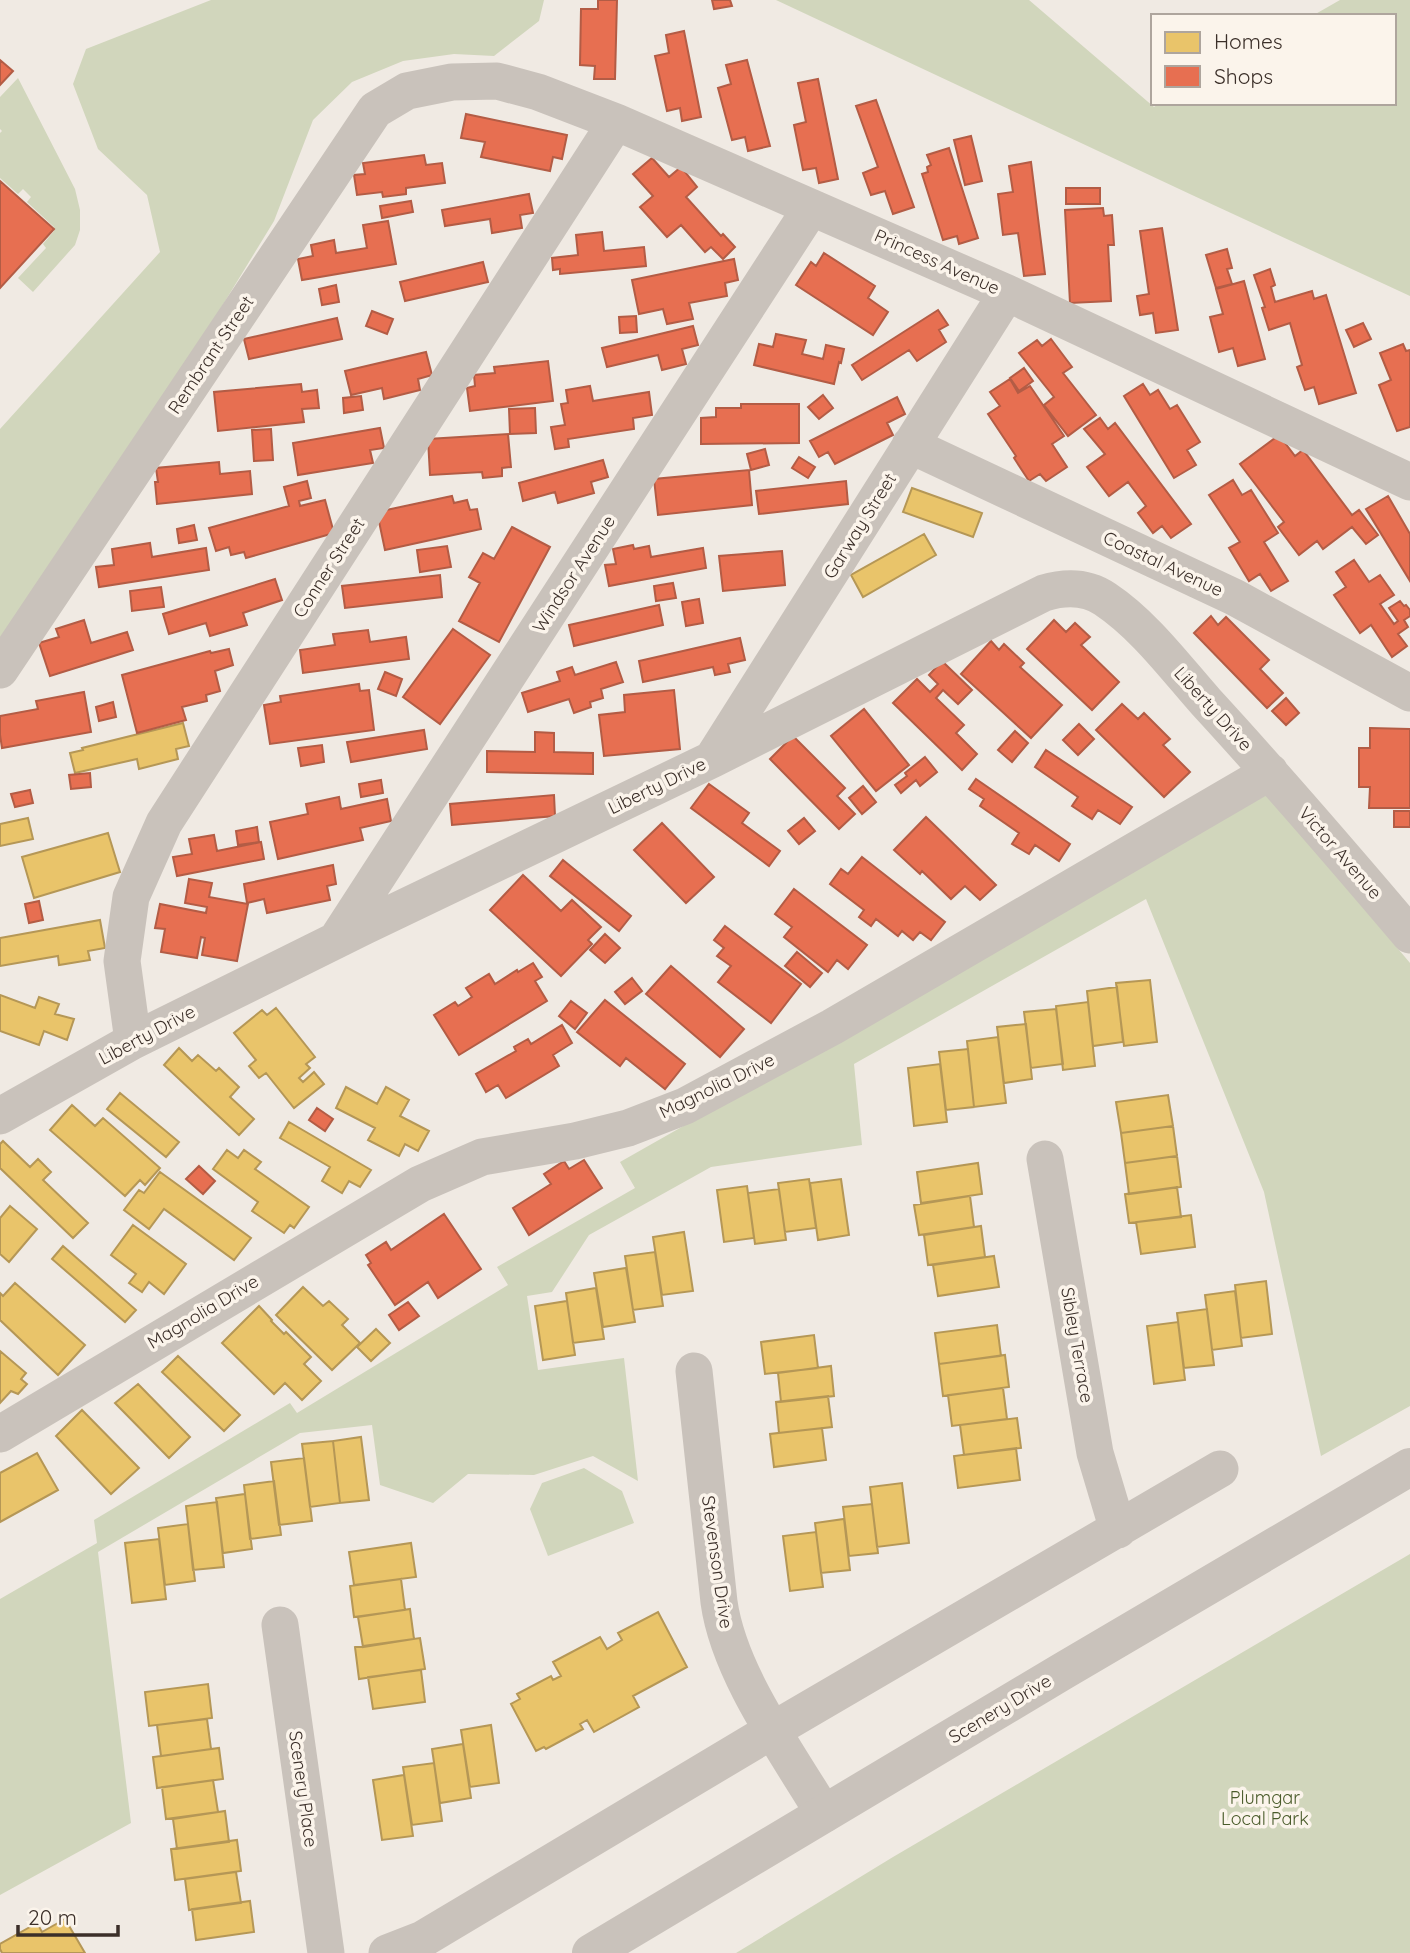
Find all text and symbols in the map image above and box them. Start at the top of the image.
legend [1151,14,1396,105]
text: Homes [1214,28,1283,54]
text: Shops [1214,63,1273,89]
street label: Princess Avenue [871,224,1003,299]
street label: Rembrant Street [163,291,259,418]
street label: Garway Street [818,469,901,583]
street label: Windsor Avenue [527,511,620,637]
street label: Conner Street [288,513,369,622]
street label: Coastal Avenue [1100,526,1227,601]
street label: Liberty Drive [1169,662,1257,756]
street label: Liberty Drive [604,752,709,819]
street label: Victor Avenue [1294,802,1387,904]
street label: Liberty Drive [95,1000,199,1070]
street label: Magnolia Drive [655,1048,778,1123]
street label: Magnolia Drive [143,1269,262,1354]
street label: Sibley Terrace [1056,1285,1099,1405]
street label: Stevenson Drive [697,1494,738,1630]
street label: Scenery Drive [944,1669,1055,1748]
street label: Scenery Place [284,1729,323,1849]
park label: Plumgar Local Park [1221,1786,1309,1830]
scale bar [18,1894,117,1938]
text: 20 m [28,1904,77,1930]

